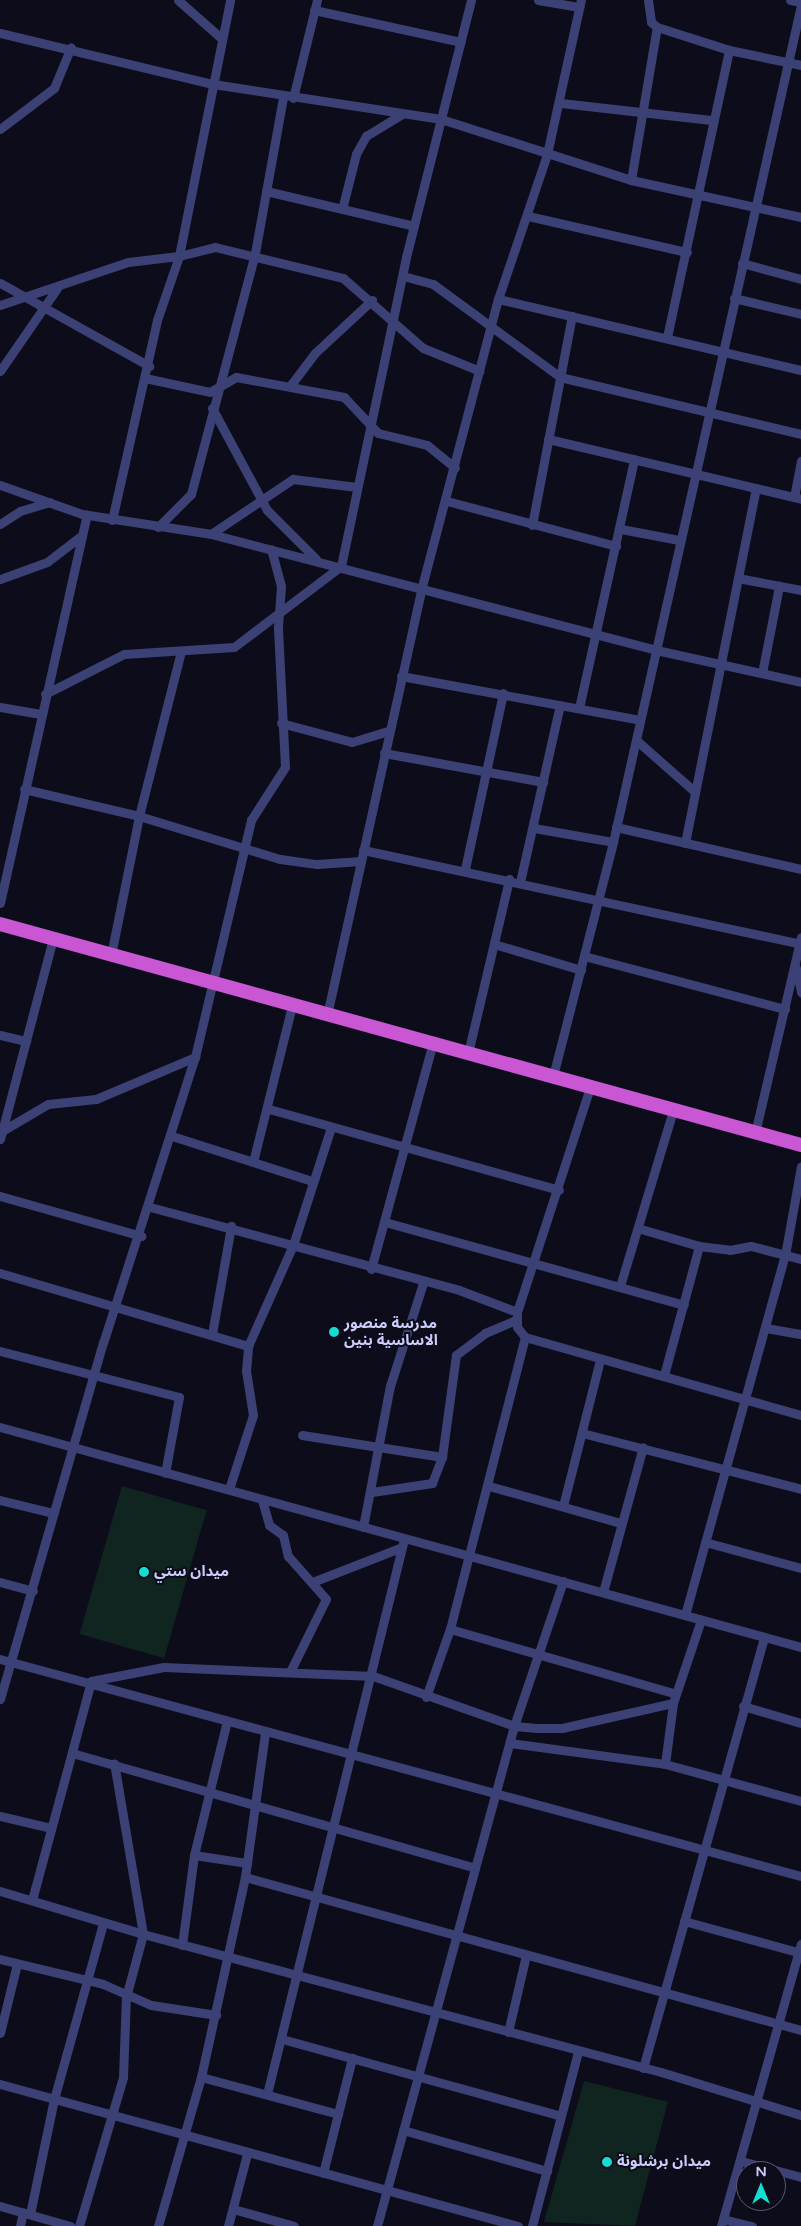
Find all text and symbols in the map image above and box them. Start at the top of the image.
place label: مدرسة منصور الاساسية بنين [344,1314,438,1349]
marker: مدرسة منصور الاساسية بنين [328,1326,340,1338]
place label: ميدان ستي [154,1563,229,1581]
marker: ميدان ستي [138,1566,150,1578]
place label: ميدان برشلونة [617,2153,711,2171]
marker: ميدان برشلونة [601,2156,613,2168]
north arrow [736,2161,786,2211]
text: N [755,2163,767,2180]

